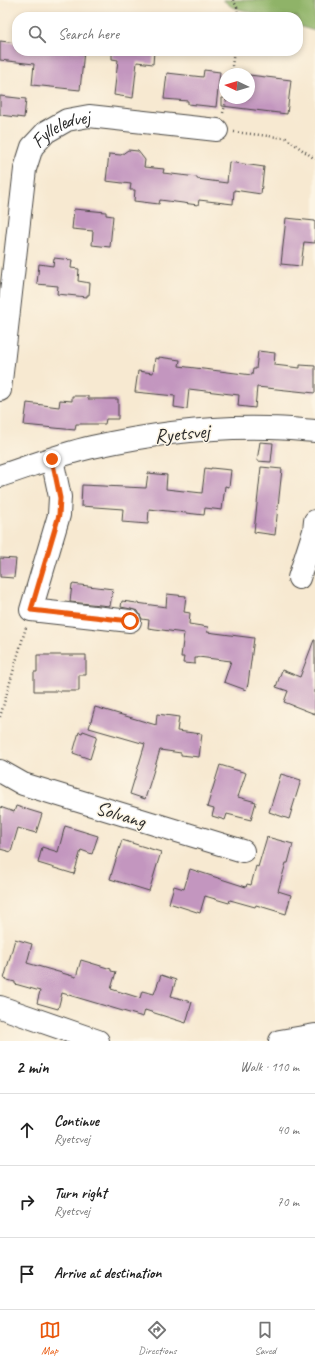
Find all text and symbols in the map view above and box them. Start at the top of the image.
search box [12,12,303,56]
icon: search [26,23,48,45]
text: Search here [58,25,119,44]
north arrow [219,68,255,104]
street label: Fylleledvej [25,104,94,153]
street label: Ryetsvej [153,418,214,449]
route end [43,450,61,468]
route start [121,612,139,630]
street label: Solvang [93,795,150,834]
text: 2 min [16,1057,49,1078]
text: Walk · 110 m [240,1059,299,1075]
text: Continue [54,1112,99,1131]
icon: ahead [16,1119,38,1141]
text: 40 m [277,1122,299,1138]
text: Ryetsvej [54,1131,90,1147]
text: Turn right [54,1184,107,1203]
icon: right [16,1191,38,1213]
text: 70 m [277,1194,299,1210]
text: Ryetsvej [54,1203,90,1219]
icon: arrive [16,1263,38,1285]
text: Arrive at destination [54,1264,161,1283]
tab: Map [39,1319,61,1357]
tab: Directions [138,1319,177,1357]
tab: Saved [254,1319,276,1357]

